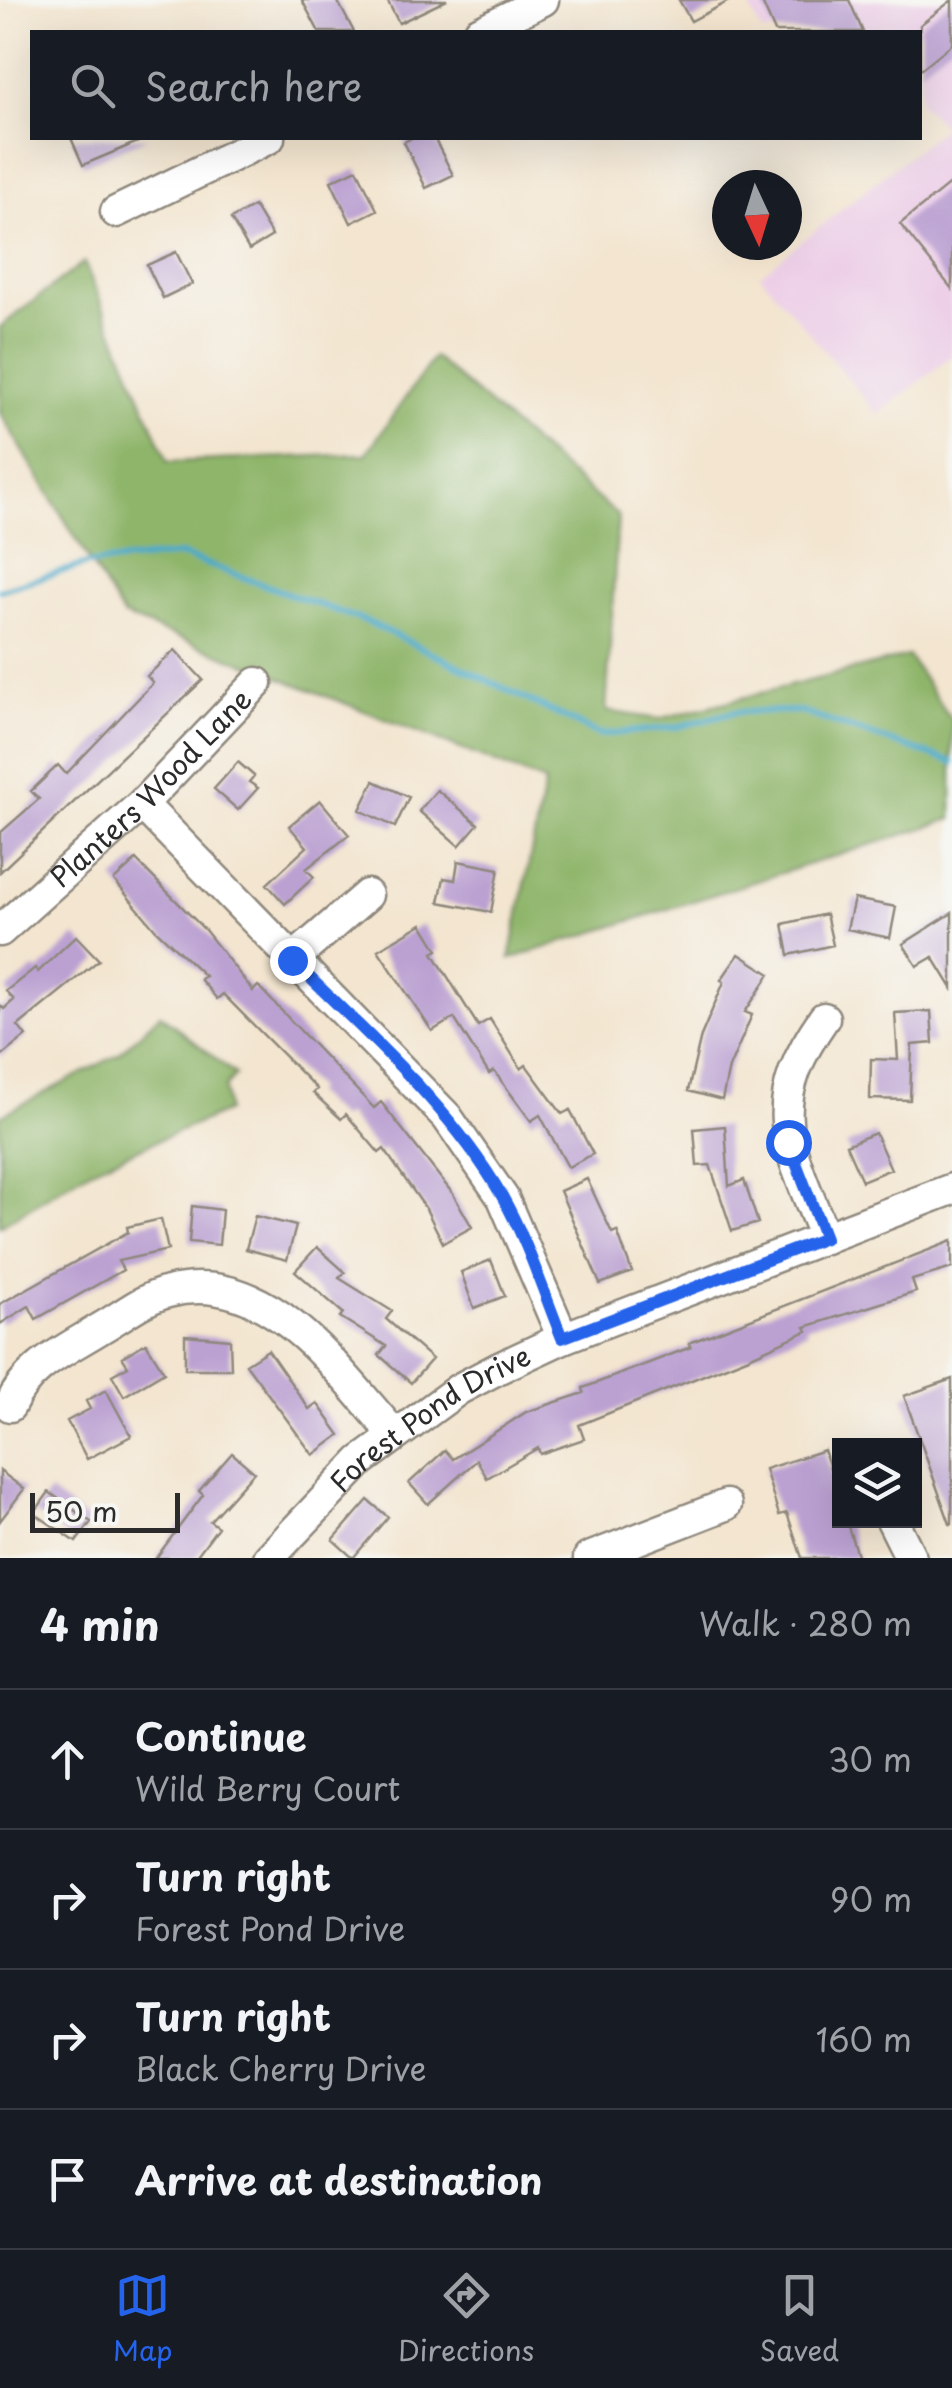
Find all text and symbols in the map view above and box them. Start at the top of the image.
search box [30,30,922,140]
text: Search here [145,57,362,114]
icon: search [65,58,120,113]
north arrow [712,170,802,260]
street label: Planters Wood Lane [40,678,261,897]
route end [270,938,316,984]
route start [766,1120,812,1166]
street label: Forest Pond Drive [319,1333,537,1502]
map controls [832,1438,922,1528]
button: layers [832,1438,922,1528]
scale bar [30,1488,180,1532]
text: 50 m [45,1489,118,1532]
text: 4 min [40,1592,160,1655]
text: Walk · 280 m [699,1599,912,1647]
text: Continue [135,1707,306,1764]
icon: ahead [40,1732,95,1787]
text: 30 m [828,1735,912,1783]
text: Wild Berry Court [135,1764,400,1812]
text: Turn right [135,1847,331,1904]
icon: right [40,1872,95,1927]
text: 90 m [830,1875,912,1923]
text: Forest Pond Drive [135,1904,405,1952]
text: Turn right [135,1987,331,2044]
icon: right [40,2012,95,2067]
text: 160 m [816,2015,912,2063]
text: Black Cherry Drive [135,2044,426,2092]
text: Arrive at destination [135,2151,543,2208]
icon: arrive [40,2152,95,2207]
tab: Map [113,2268,173,2371]
tab: Directions [398,2268,534,2371]
tab: Saved [760,2268,839,2371]

